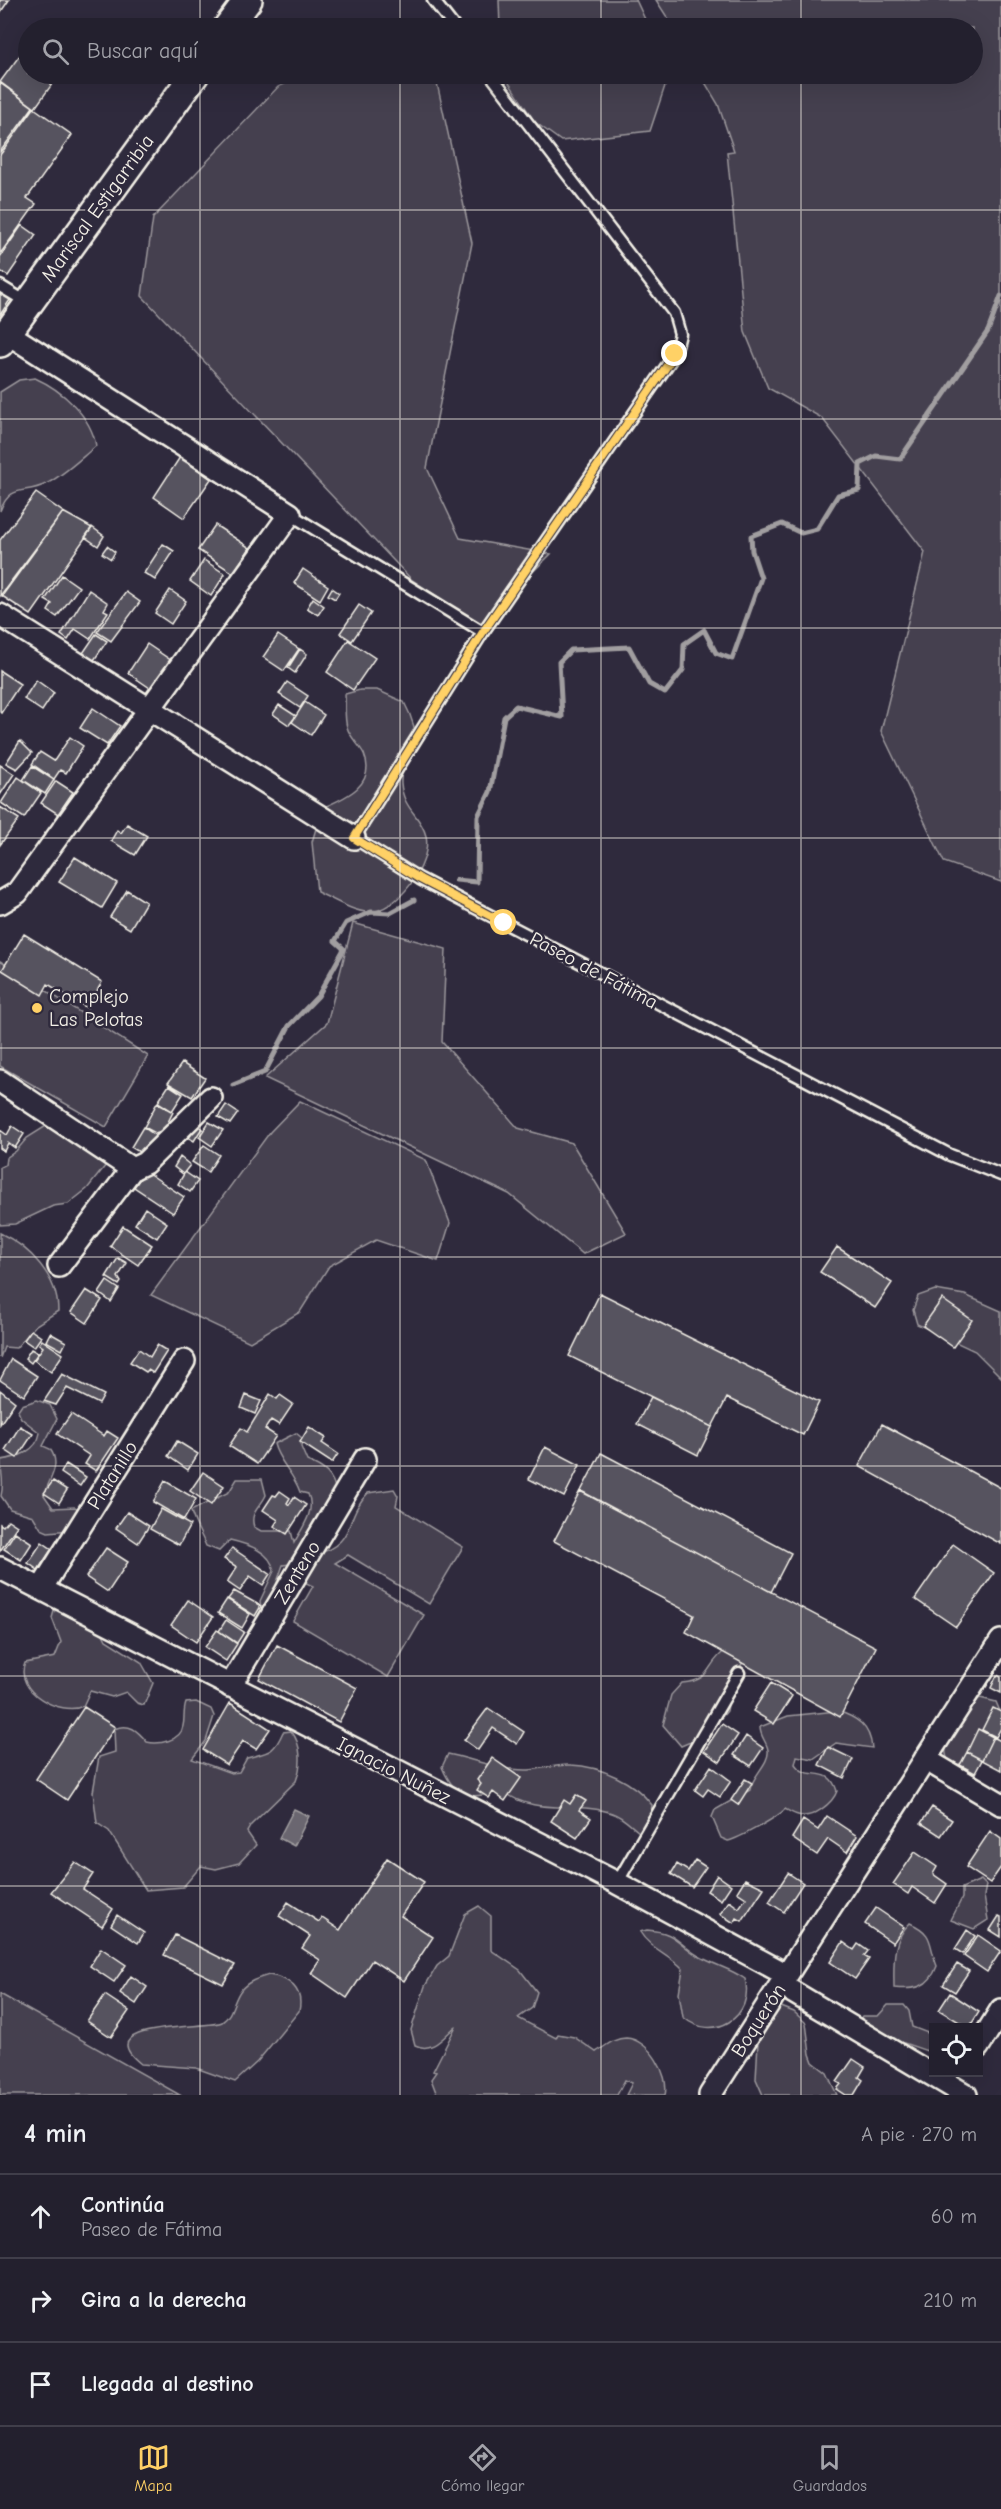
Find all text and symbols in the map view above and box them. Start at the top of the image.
search box [18,18,983,84]
icon: search [39,35,72,68]
text: Buscar aquí [87,38,198,64]
street label: Mariscal Estigarribia [36,130,159,286]
route end [661,340,687,366]
route start [490,909,516,935]
street label: Paseo de Fátima [526,927,662,1014]
place label: Complejo Las Pelotas [49,985,143,1031]
marker: Complejo Las Pelotas [30,1001,44,1015]
street label: Platanillo [82,1437,142,1514]
street label: Zenteno [270,1537,325,1608]
street label: Ignacio Nuñez [333,1732,455,1809]
street label: Boquerón [726,1979,791,2061]
map controls [929,2023,983,2077]
button: locate [929,2023,983,2077]
text: 4 min [24,2119,87,2149]
text: A pie · 270 m [861,2123,977,2146]
text: Continúa [81,2192,165,2218]
icon: ahead [24,2200,57,2233]
text: 60 m [931,2205,977,2228]
text: Paseo de Fátima [81,2218,222,2241]
icon: right [24,2284,57,2317]
text: Gira a la derecha [81,2287,247,2313]
text: 210 m [923,2289,977,2312]
icon: arrive [24,2368,57,2401]
text: Llegada al destino [81,2371,254,2397]
tab: Mapa [134,2441,173,2495]
tab: Cómo llegar [441,2441,524,2495]
tab: Guardados [793,2441,867,2495]

